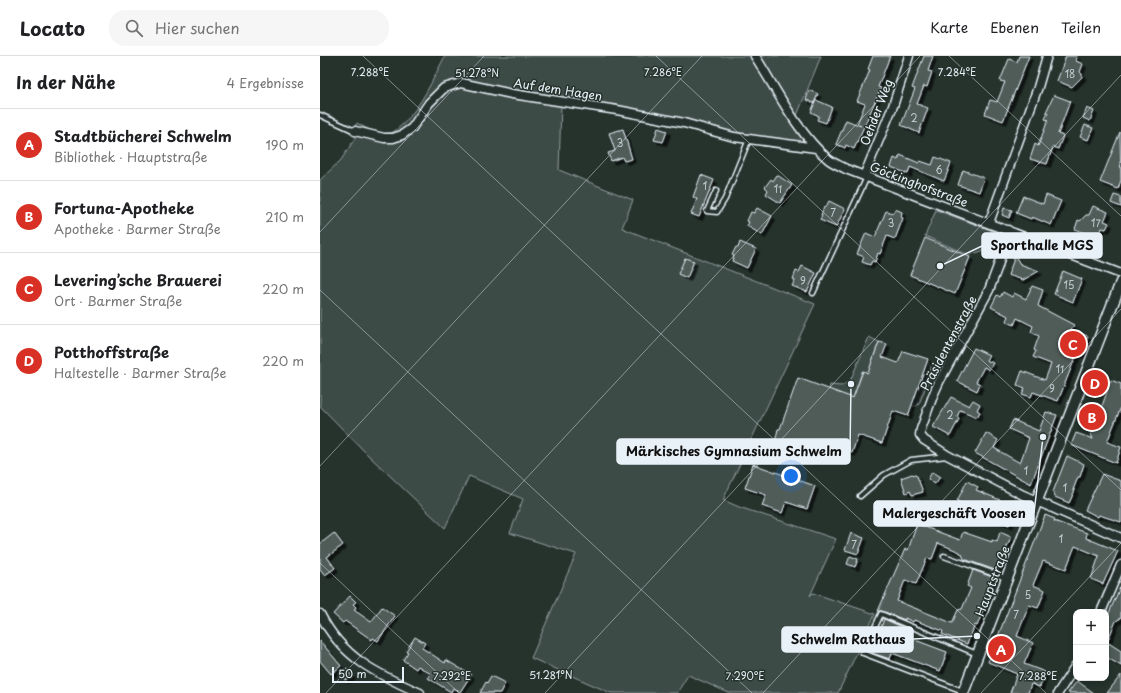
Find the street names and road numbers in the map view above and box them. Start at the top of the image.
street label: Auf dem Hagen [512,73,604,105]
street label: Oehder Weg [855,76,897,148]
street label: Göckinghofstraße [867,157,971,211]
street label: Präsidentenstraße [915,292,981,394]
street label: Hauptstraße [970,543,1014,619]

